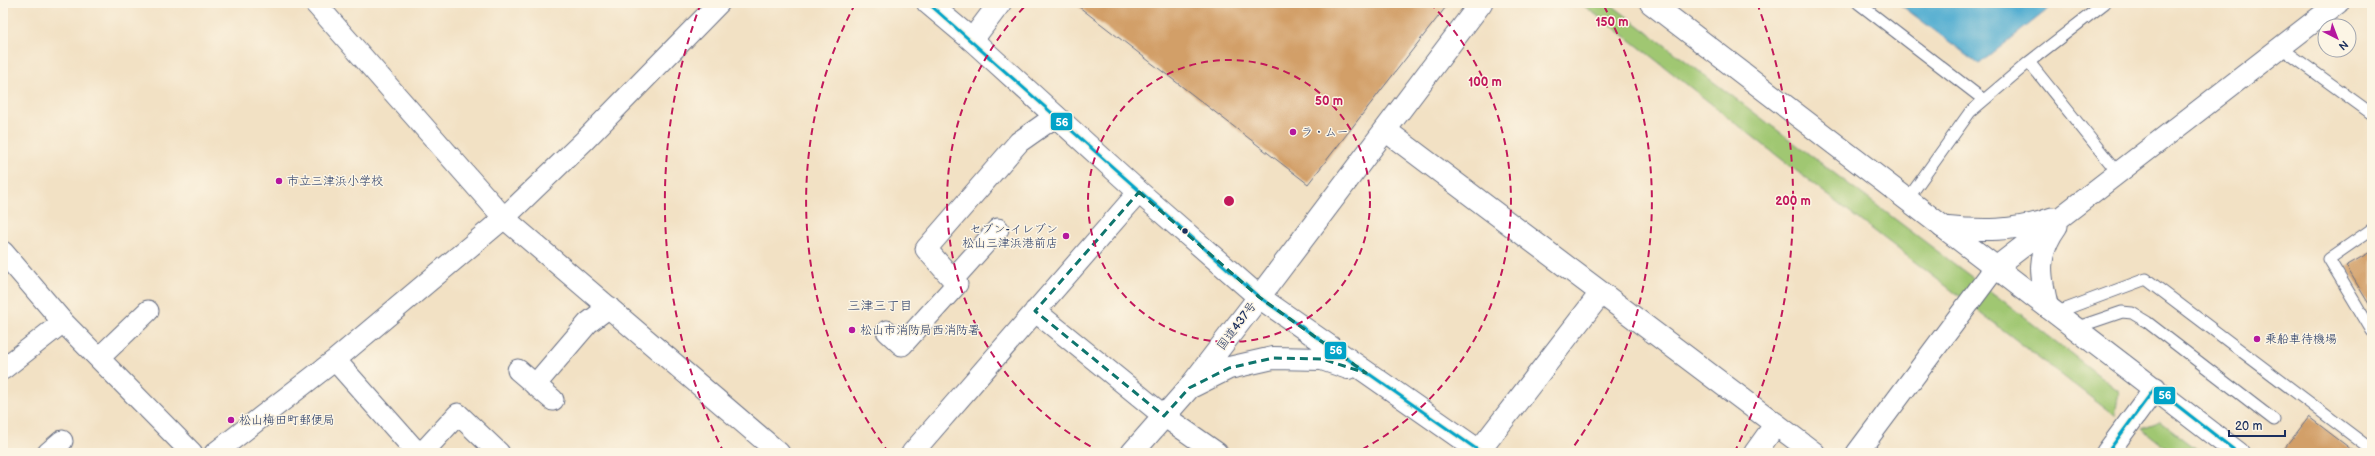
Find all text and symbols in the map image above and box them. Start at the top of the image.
text: 150 m [1596,15,1628,30]
north arrow [2317,18,2357,58]
text: N [2336,37,2351,53]
text: 100 m [1468,75,1502,90]
text: 50 m [1315,94,1343,109]
line badge: 56 [1050,112,1073,131]
text: 56 [1055,116,1069,129]
place label: ラ・ムー [1301,125,1349,140]
marker: ラ・ムー [1288,127,1298,137]
place label: 市立三津浜小学校 [287,174,383,189]
marker: 市立三津浜小学校 [274,176,284,186]
centre of rings [1222,194,1236,208]
text: 200 m [1775,194,1811,209]
place label: セブン-イレブン 松山三津浜港前店 [962,222,1058,251]
unlabelled marker [1180,226,1190,236]
marker: セブン-イレブン 松山三津浜港前店 [1061,231,1071,241]
district label: 三津三丁目 [847,298,913,314]
street label: 国道437号 [1214,299,1260,353]
place label: 松山市消防局西消防署 [860,323,980,338]
marker: 松山市消防局西消防署 [847,325,857,335]
place label: 乗船車待機場 [2265,332,2337,347]
marker: 乗船車待機場 [2252,334,2262,344]
line badge: 56 [1324,341,1347,360]
text: 56 [1329,344,1343,357]
line badge: 56 [2153,386,2176,405]
text: 56 [2158,389,2172,402]
scale bar [2229,412,2285,438]
place label: 松山梅田町郵便局 [239,413,335,428]
marker: 松山梅田町郵便局 [226,415,236,425]
text: 20 m [2235,419,2262,434]

